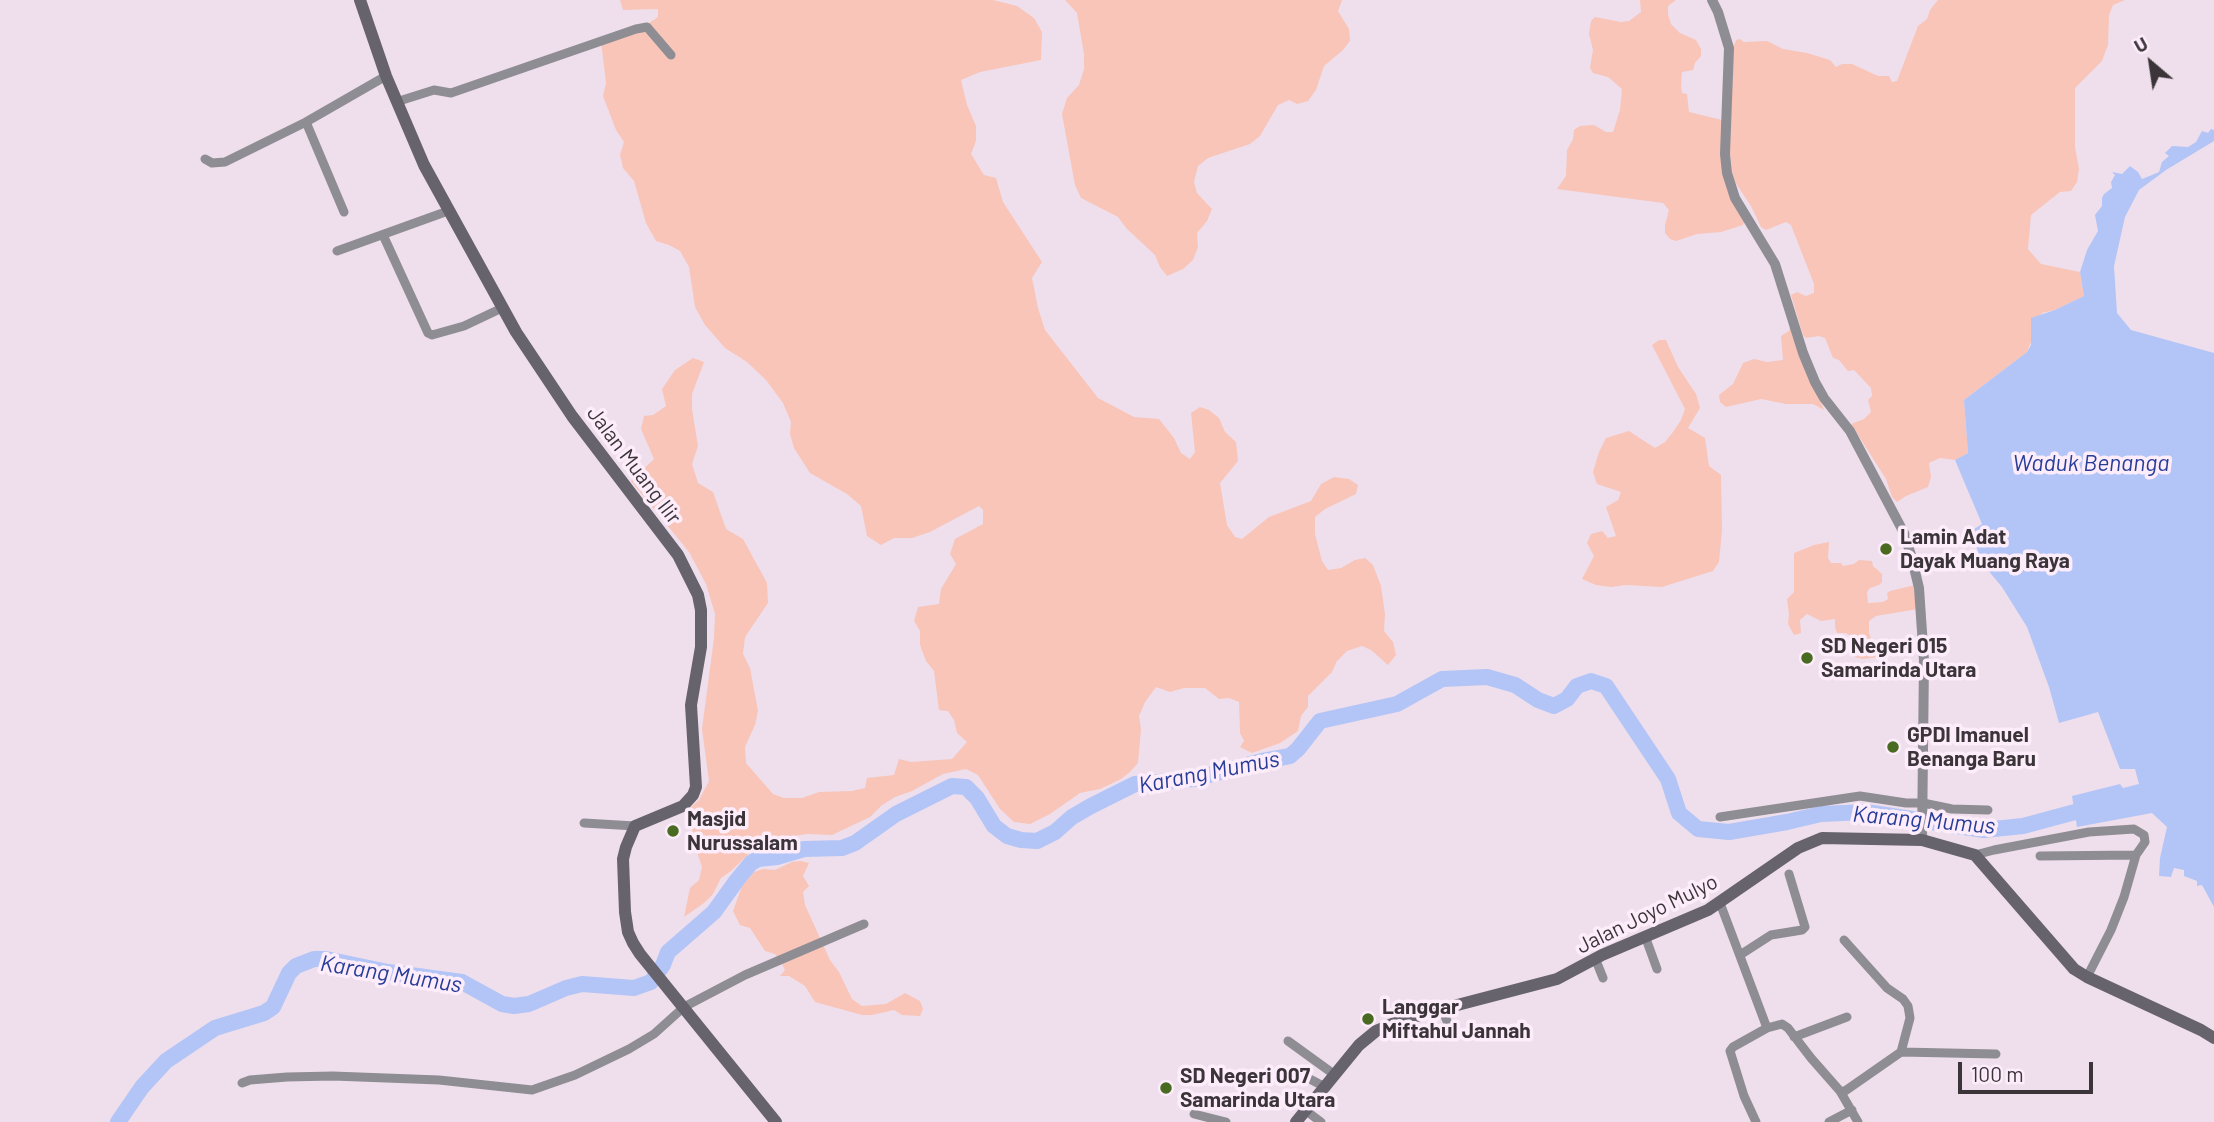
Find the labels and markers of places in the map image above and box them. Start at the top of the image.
place label: Lamin Adat Dayak Muang Raya [1900,524,2070,574]
marker: Lamin Adat Dayak Muang Raya [1878,541,1894,557]
place label: SD Negeri 015 Samarinda Utara [1821,633,1976,683]
marker: SD Negeri 015 Samarinda Utara [1799,650,1815,666]
place label: GPDI Imanuel Benanga Baru [1907,722,2036,772]
marker: GPDI Imanuel Benanga Baru [1885,739,1901,755]
place label: Masjid Nurussalam [687,806,798,856]
marker: Masjid Nurussalam [665,823,681,839]
place label: Langgar Miftahul Jannah [1382,994,1531,1044]
marker: Langgar Miftahul Jannah [1360,1011,1376,1027]
place label: SD Negeri 007 Samarinda Utara [1180,1063,1335,1113]
marker: SD Negeri 007 Samarinda Utara [1158,1080,1174,1096]

